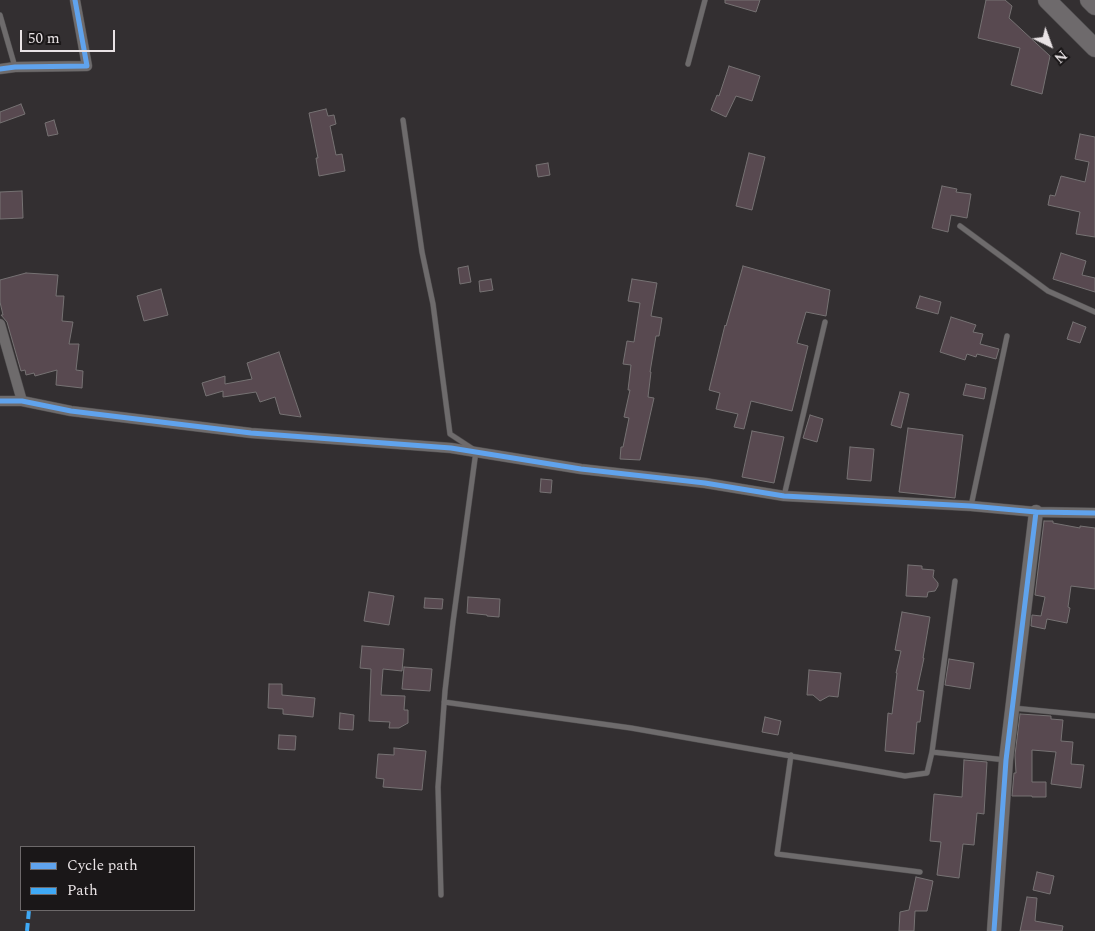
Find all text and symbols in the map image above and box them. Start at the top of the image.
scale bar [22,20,118,52]
north arrow [1025,20,1075,70]
text: 50 m [28,27,60,50]
text: N [1049,45,1072,68]
legend [20,846,195,911]
text: Cycle path [67,854,138,877]
text: Path [67,879,98,902]

